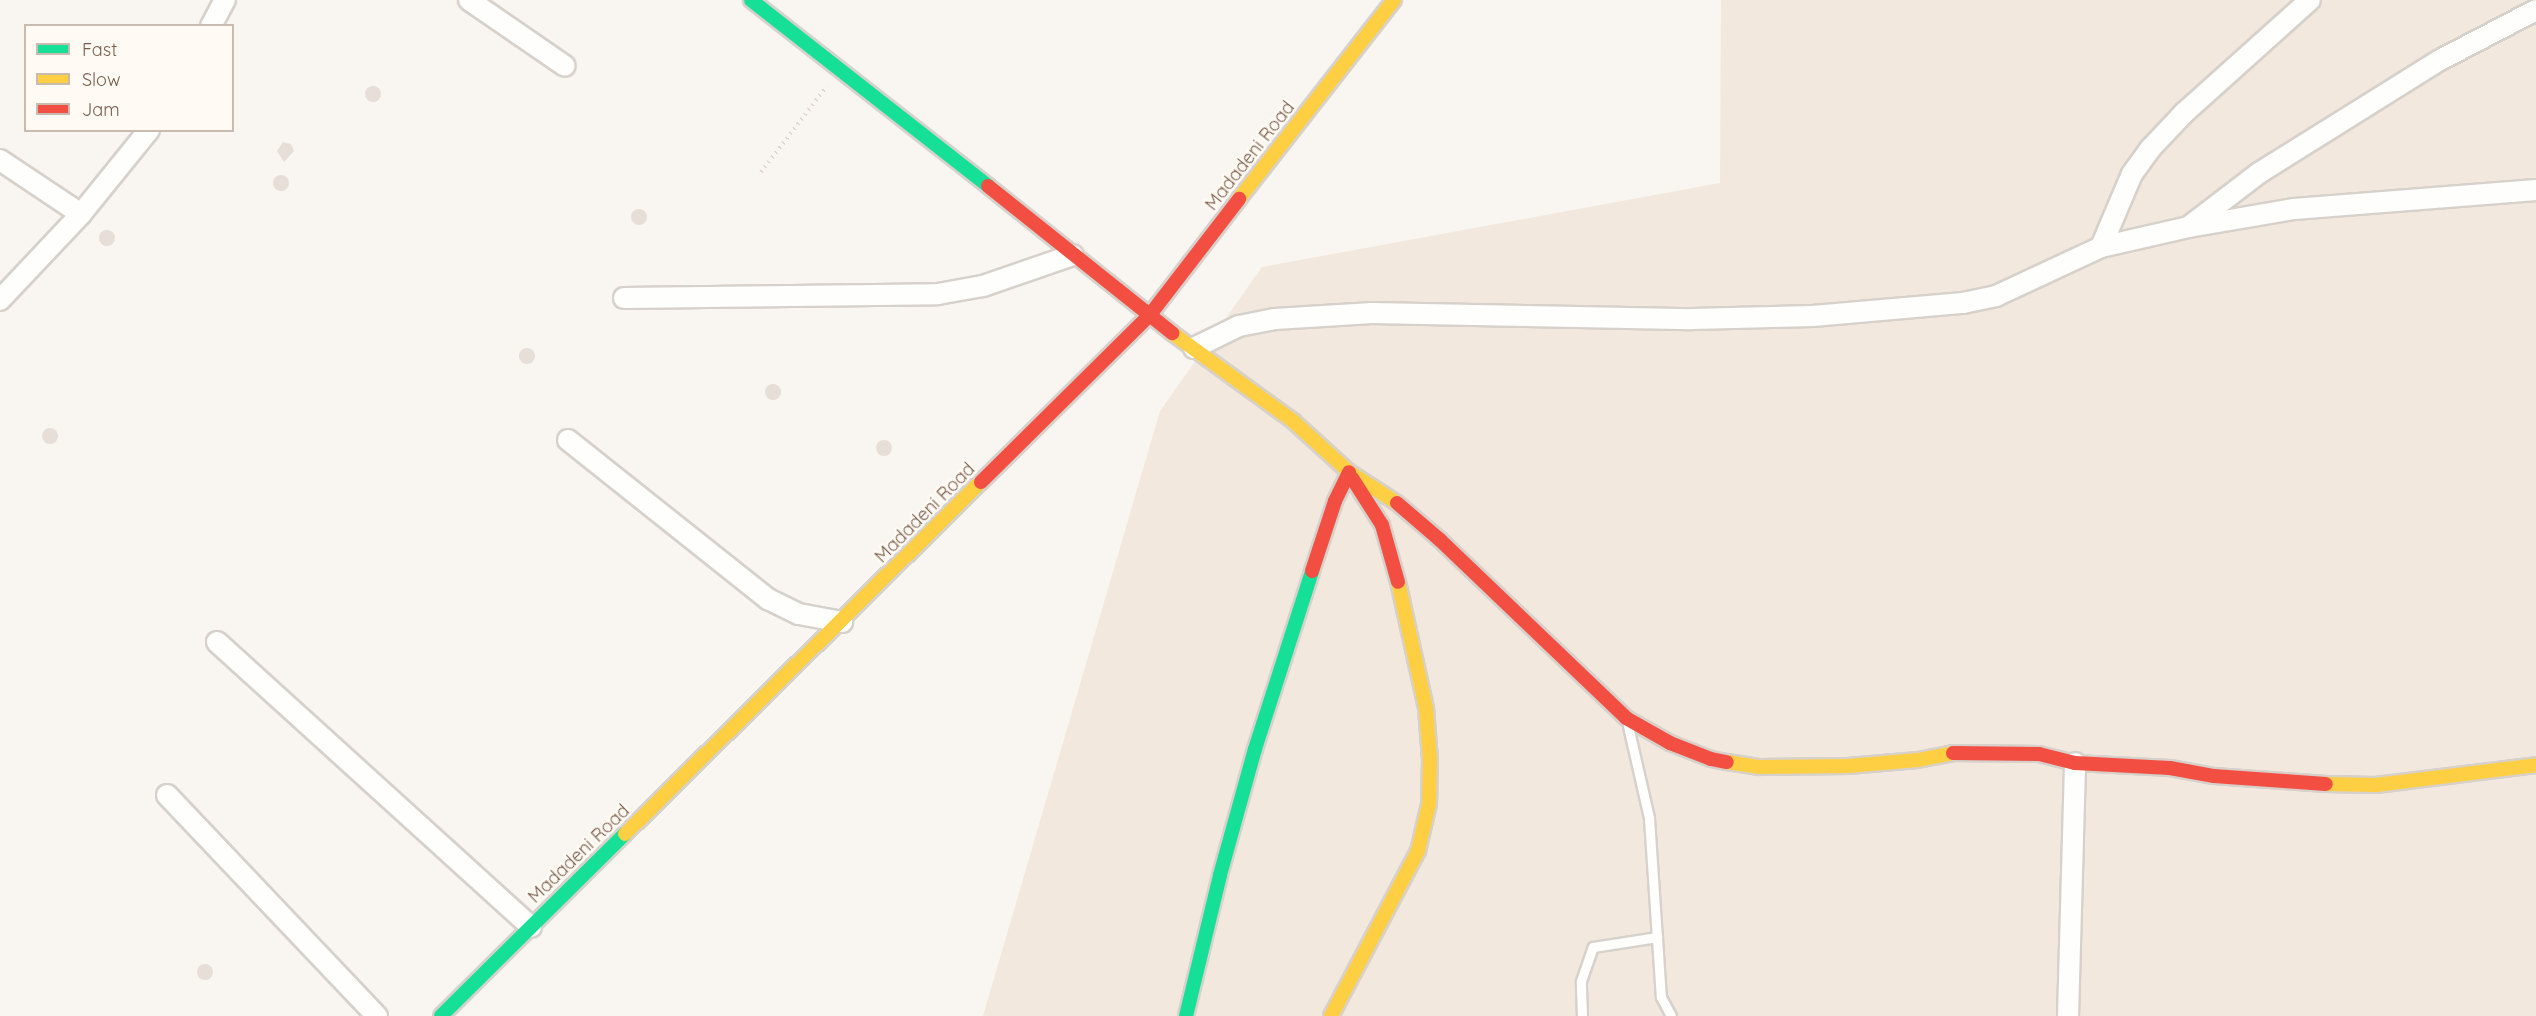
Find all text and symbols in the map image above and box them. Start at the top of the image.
legend [24,24,234,132]
text: Fast [82,38,117,61]
text: Slow [82,68,120,91]
street label: Madadeni Road [1201,97,1299,215]
text: Jam [82,98,120,121]
street label: Madadeni Road [871,459,979,567]
street label: Madadeni Road [524,800,634,908]

